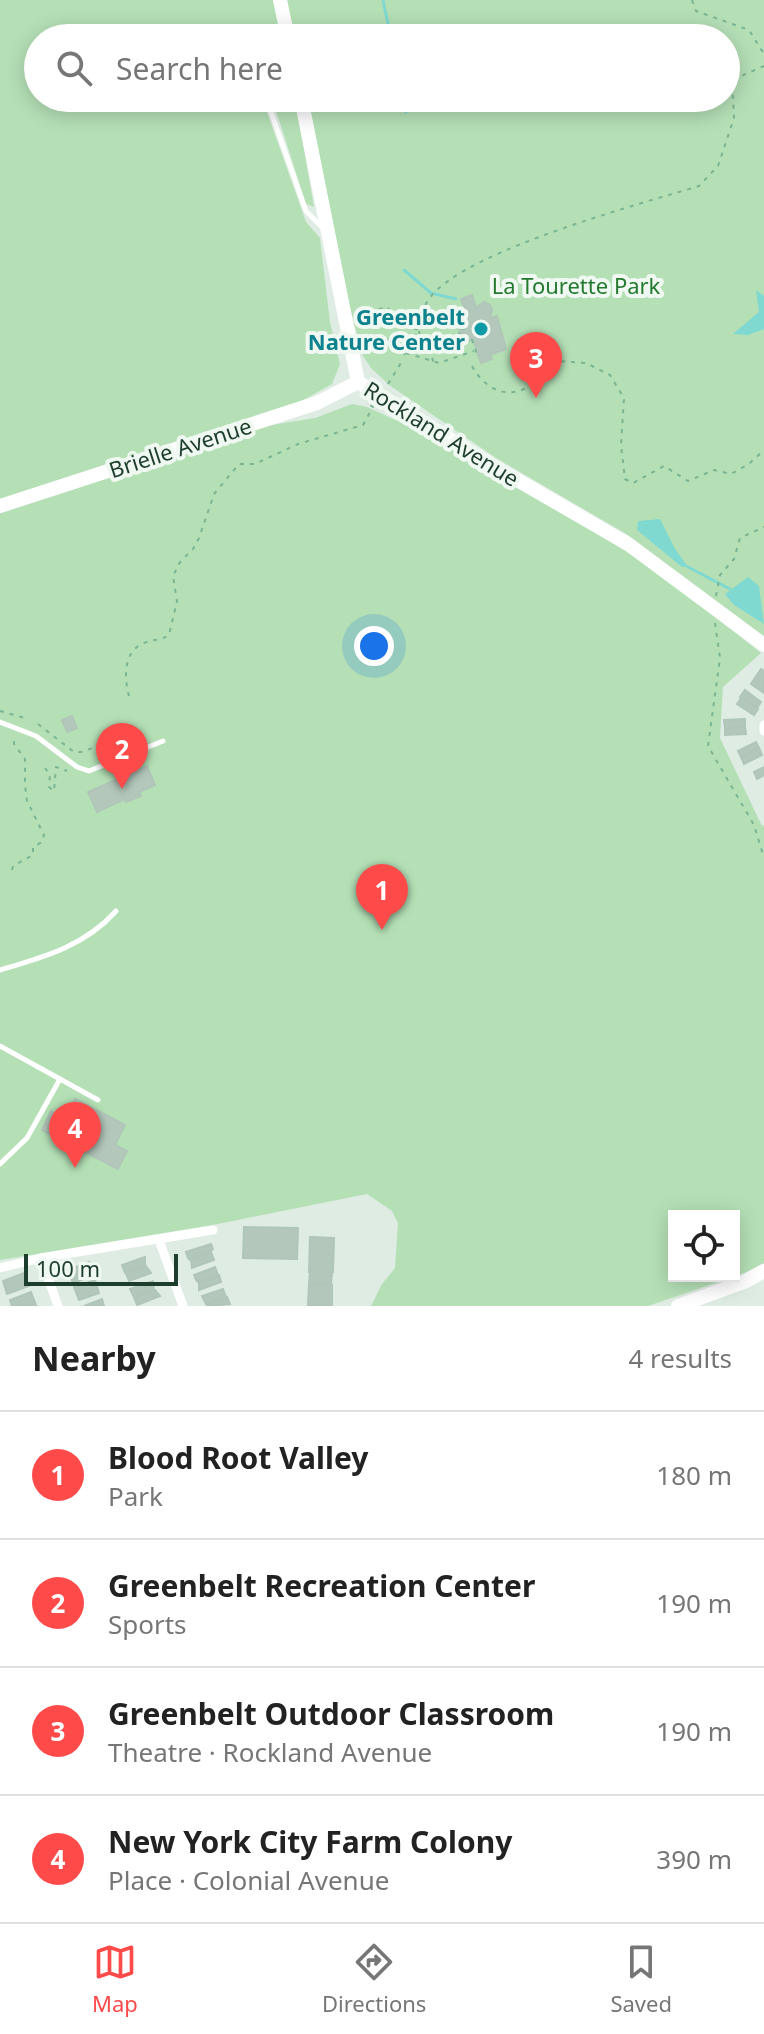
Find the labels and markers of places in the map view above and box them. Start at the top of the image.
place label: Greenbelt Nature Center [308,301,465,356]
marker: Greenbelt Nature Center [472,320,490,338]
pin: 3 [510,332,562,398]
pin: 2 [96,723,148,789]
pin: 1 [356,864,408,930]
pin: 4 [49,1102,101,1168]

